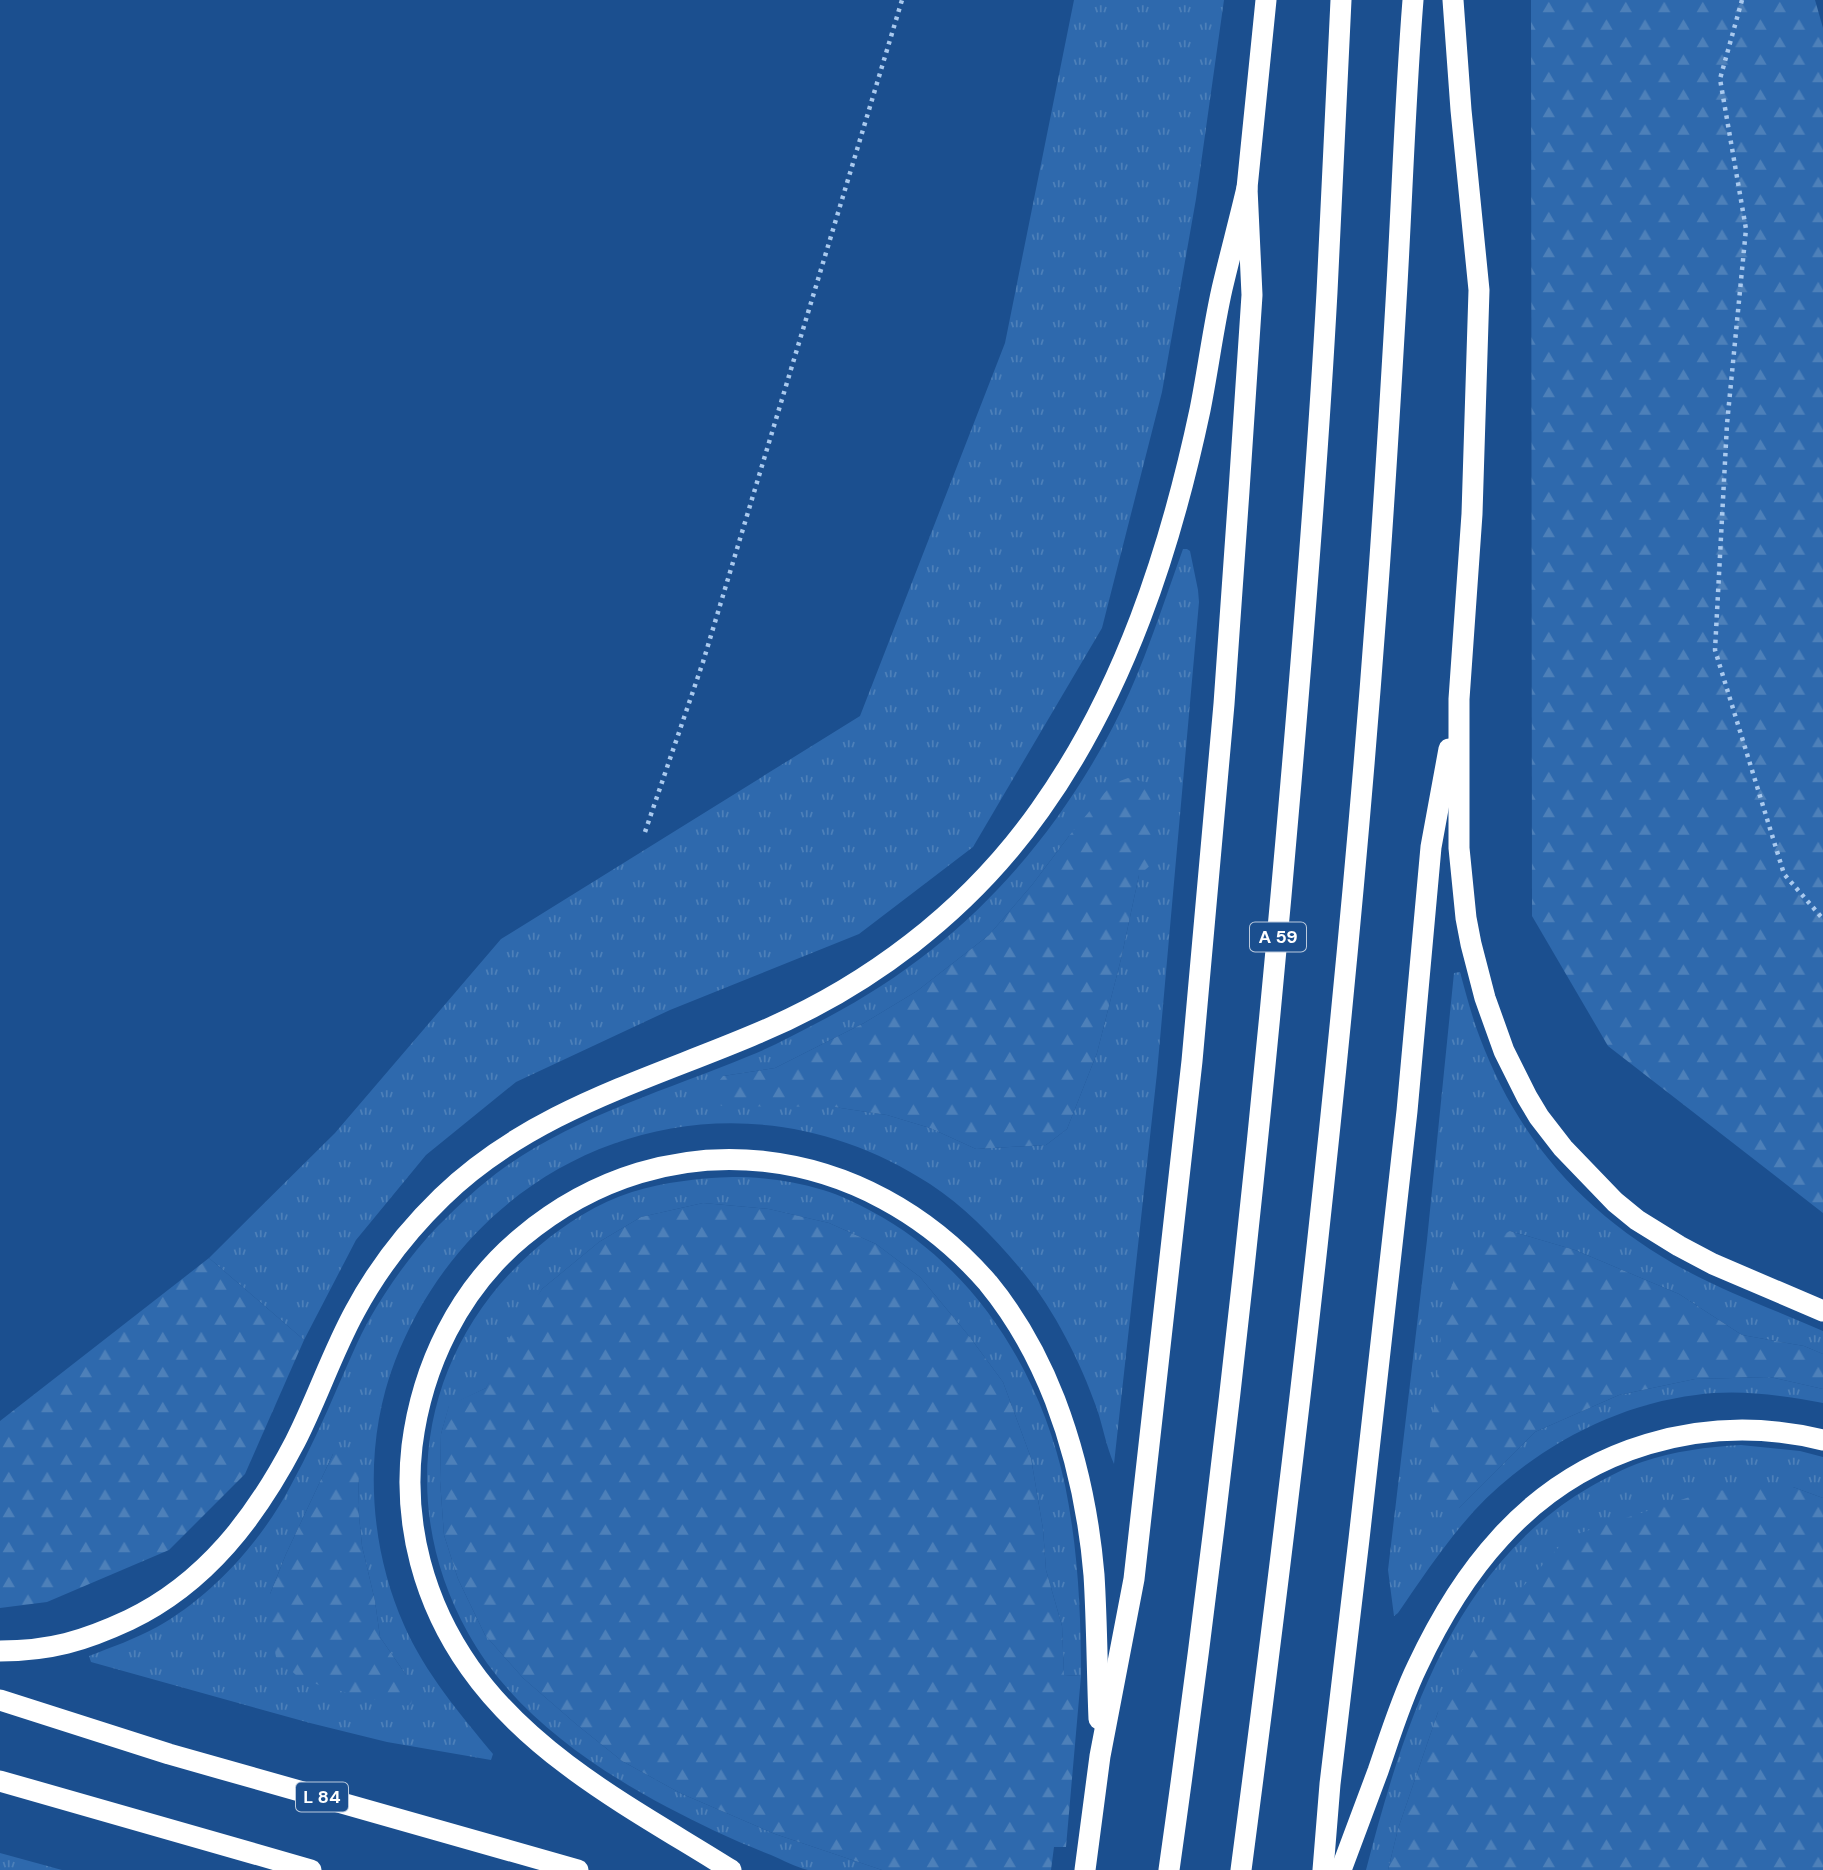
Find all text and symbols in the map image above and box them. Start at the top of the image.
road number: A 59 [1250,922,1306,952]
road number: L 84 [296,1782,348,1812]

